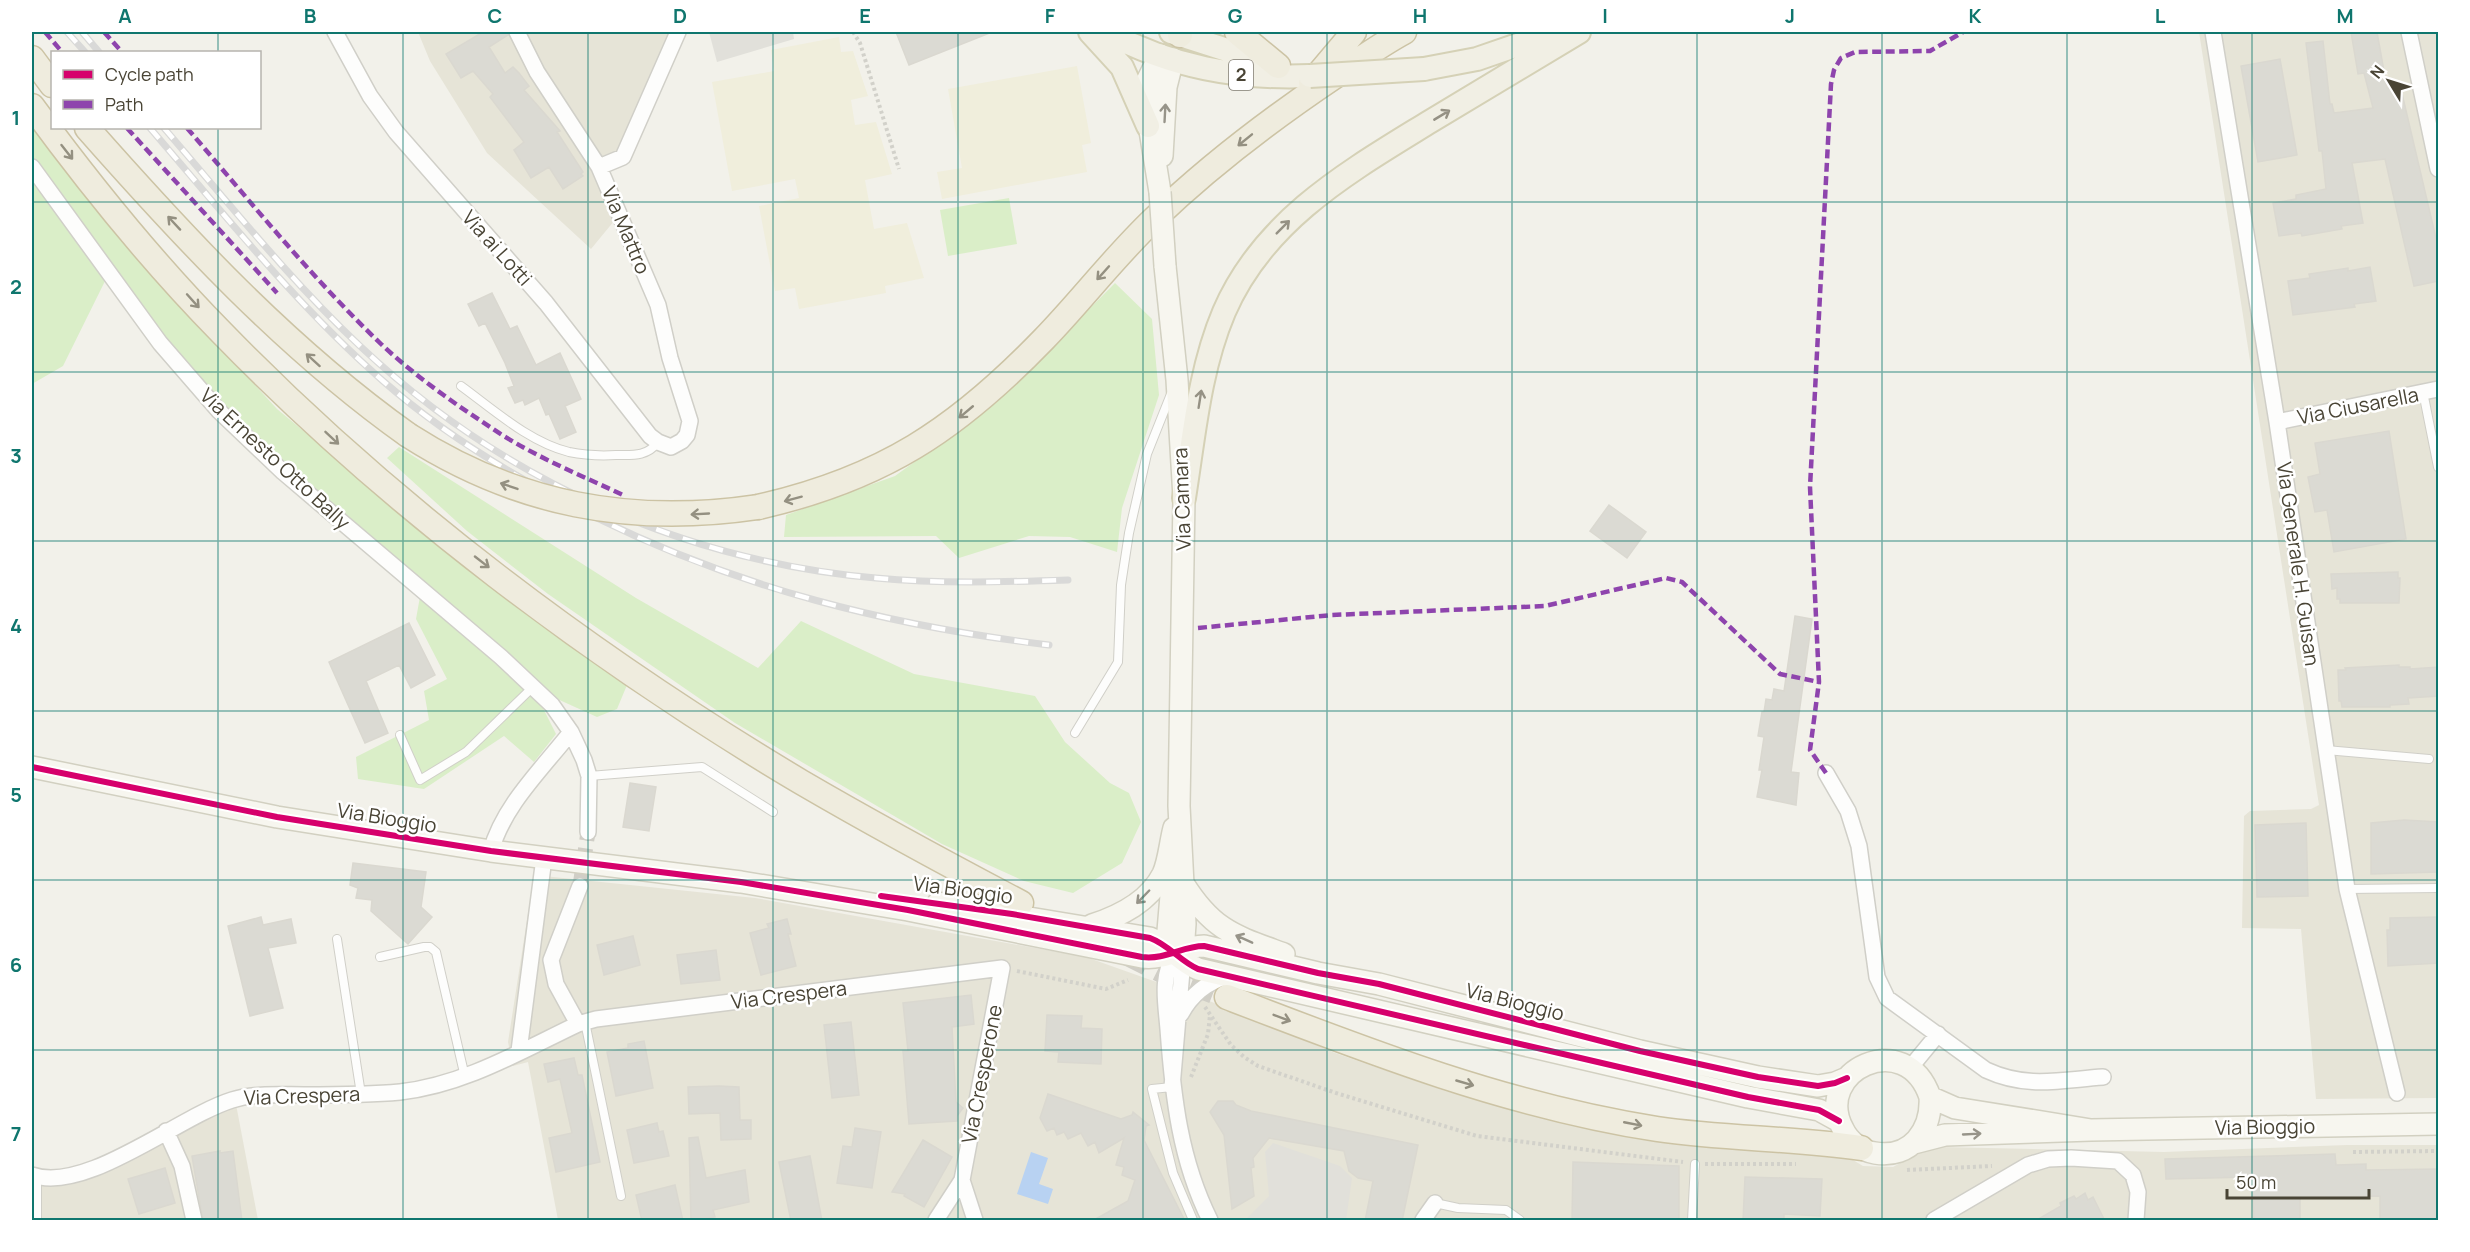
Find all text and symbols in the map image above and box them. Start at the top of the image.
text: A [118,2,132,29]
text: B [304,2,317,29]
text: C [488,2,502,29]
text: D [673,2,687,29]
text: E [859,2,871,29]
text: F [1045,2,1056,29]
text: G [1228,2,1243,29]
text: H [1413,2,1427,29]
text: I [1602,2,1608,29]
text: J [1785,2,1795,29]
text: K [1969,2,1982,29]
text: L [2155,2,2166,29]
text: M [2336,2,2354,29]
legend [51,51,261,129]
north arrow [2359,51,2419,111]
road number: 2 [1229,60,1253,90]
text: N [2365,60,2389,83]
text: Cycle path [105,62,194,86]
text: Path [105,92,143,116]
text: 1 [12,104,20,131]
one-way arrow [1159,104,1170,124]
one-way arrow [1433,108,1450,120]
one-way arrow [1238,134,1254,147]
one-way arrow [61,144,74,160]
street label: Via Mattro [596,182,657,278]
street label: Via ai Lotti [456,204,538,291]
one-way arrow [167,216,181,231]
one-way arrow [1276,220,1291,234]
one-way arrow [1096,266,1110,281]
text: 2 [10,273,22,300]
one-way arrow [186,294,200,309]
one-way arrow [306,353,321,367]
street label: Via Ciusarella [2295,381,2421,431]
street label: Via Ernesto Otto Bally [194,382,357,536]
one-way arrow [1195,390,1206,409]
one-way arrow [958,405,974,418]
one-way arrow [324,431,339,445]
text: 3 [10,442,22,469]
street label: Via Camara [1166,447,1197,551]
street label: Via Generale H. Guisan [2271,460,2326,668]
one-way arrow [500,480,519,491]
one-way arrow [784,493,803,505]
one-way arrow [691,508,711,519]
one-way arrow [474,556,490,569]
text: 4 [10,612,22,639]
text: 5 [10,781,22,808]
street label: Via Bioggio [335,796,439,839]
street label: Via Bioggio [911,869,1015,910]
one-way arrow [1136,890,1150,905]
one-way arrow [1236,933,1254,944]
text: 6 [10,951,22,978]
street label: Via Crespera [730,974,848,1015]
street label: Via Bioggio [1463,976,1567,1027]
street label: Via Cresperone [955,1002,1008,1146]
one-way arrow [1272,1013,1290,1024]
one-way arrow [1455,1078,1474,1089]
street label: Via Crespera [243,1080,361,1111]
street label: Via Bioggio [2215,1112,2316,1141]
one-way arrow [1623,1119,1643,1130]
text: 7 [11,1120,21,1147]
one-way arrow [1961,1128,1981,1139]
scale bar [2227,1162,2370,1200]
text: 50 m [2236,1170,2276,1194]

